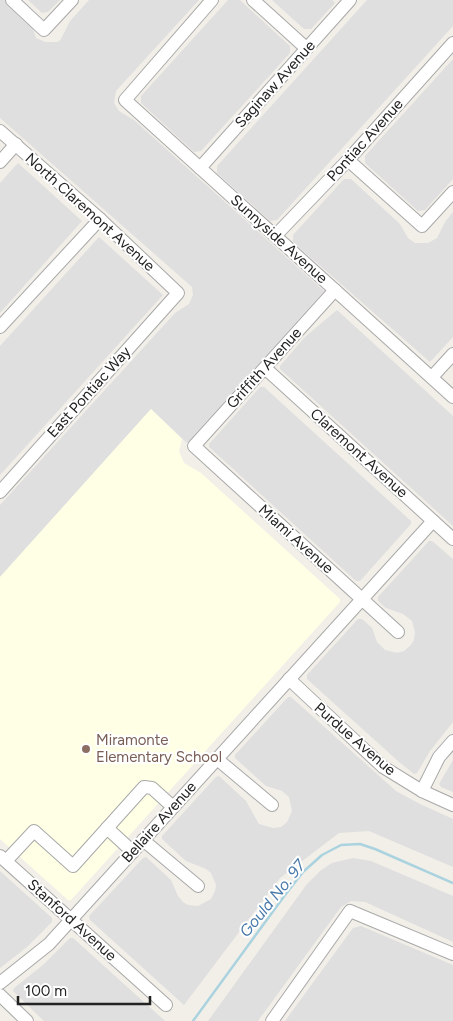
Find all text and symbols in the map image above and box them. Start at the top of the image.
street label: Saginaw Avenue [231,37,319,131]
street label: Pontiac Avenue [323,95,407,185]
street label: North Claremont Avenue [22,149,158,275]
street label: Sunnyside Avenue [227,191,331,287]
street label: Griffith Avenue [223,324,305,412]
street label: East Pontiac Way [43,343,135,441]
street label: Claremont Avenue [307,405,411,501]
street label: Miami Avenue [255,501,337,577]
street label: Purdue Avenue [311,699,399,779]
place label: Miramonte Elementary School [96,731,222,766]
marker: Miramonte Elementary School [80,743,92,755]
street label: Bellaire Avenue [118,778,200,866]
water label: Gould No. 97 [235,855,310,941]
street label: Stanford Avenue [24,875,120,965]
scale bar [18,974,150,1006]
text: 100 m [25,982,67,1000]

